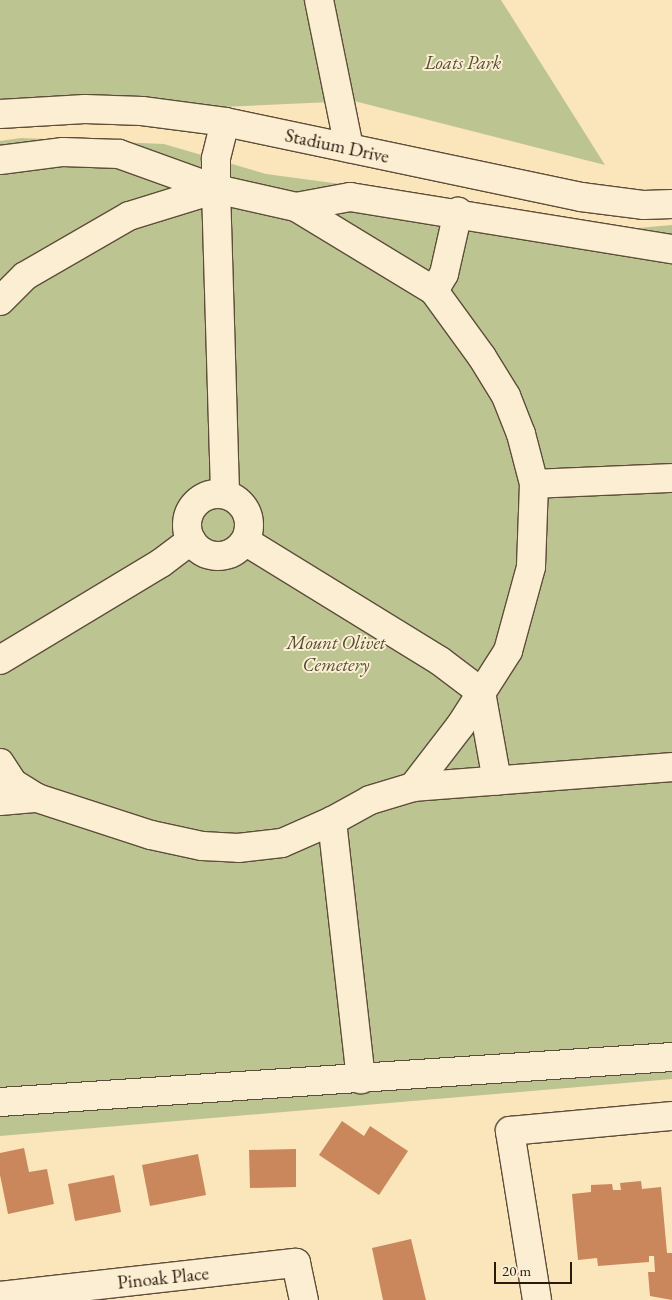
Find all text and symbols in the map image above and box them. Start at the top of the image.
park label: Loats Park [425,52,501,74]
street label: Stadium Drive [283,124,391,168]
park label: Mount Olivet Cemetery [287,632,385,676]
scale bar [497,1252,574,1284]
text: 20 m [502,1261,531,1280]
street label: Pinoak Place [116,1262,210,1294]

